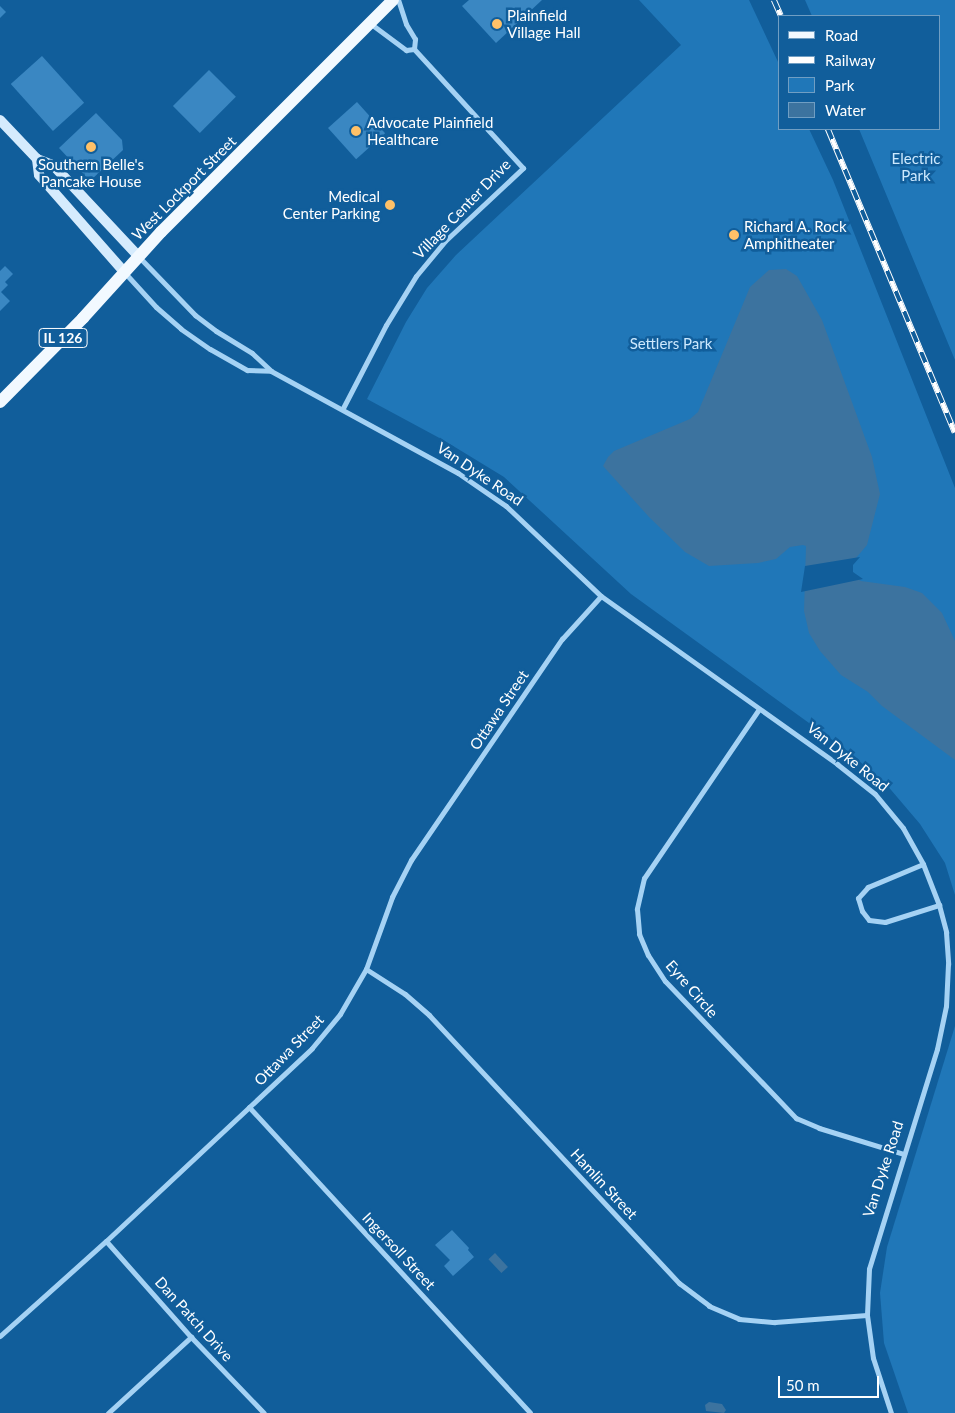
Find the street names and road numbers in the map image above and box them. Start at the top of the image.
street label: West Lockport Street [128,132,240,244]
street label: Village Center Drive [410,155,514,263]
road number: IL 126 [38,326,88,349]
street label: Van Dyke Road [434,439,526,509]
street label: Ottawa Street [466,667,532,753]
street label: Van Dyke Road [803,719,893,795]
street label: Eyre Circle [662,957,722,1021]
street label: Ottawa Street [251,1011,327,1089]
street label: Van Dyke Road [859,1119,907,1219]
street label: Hamlin Street [567,1145,641,1223]
street label: Ingersoll Street [359,1209,439,1293]
street label: Dan Patch Drive [151,1273,237,1365]

